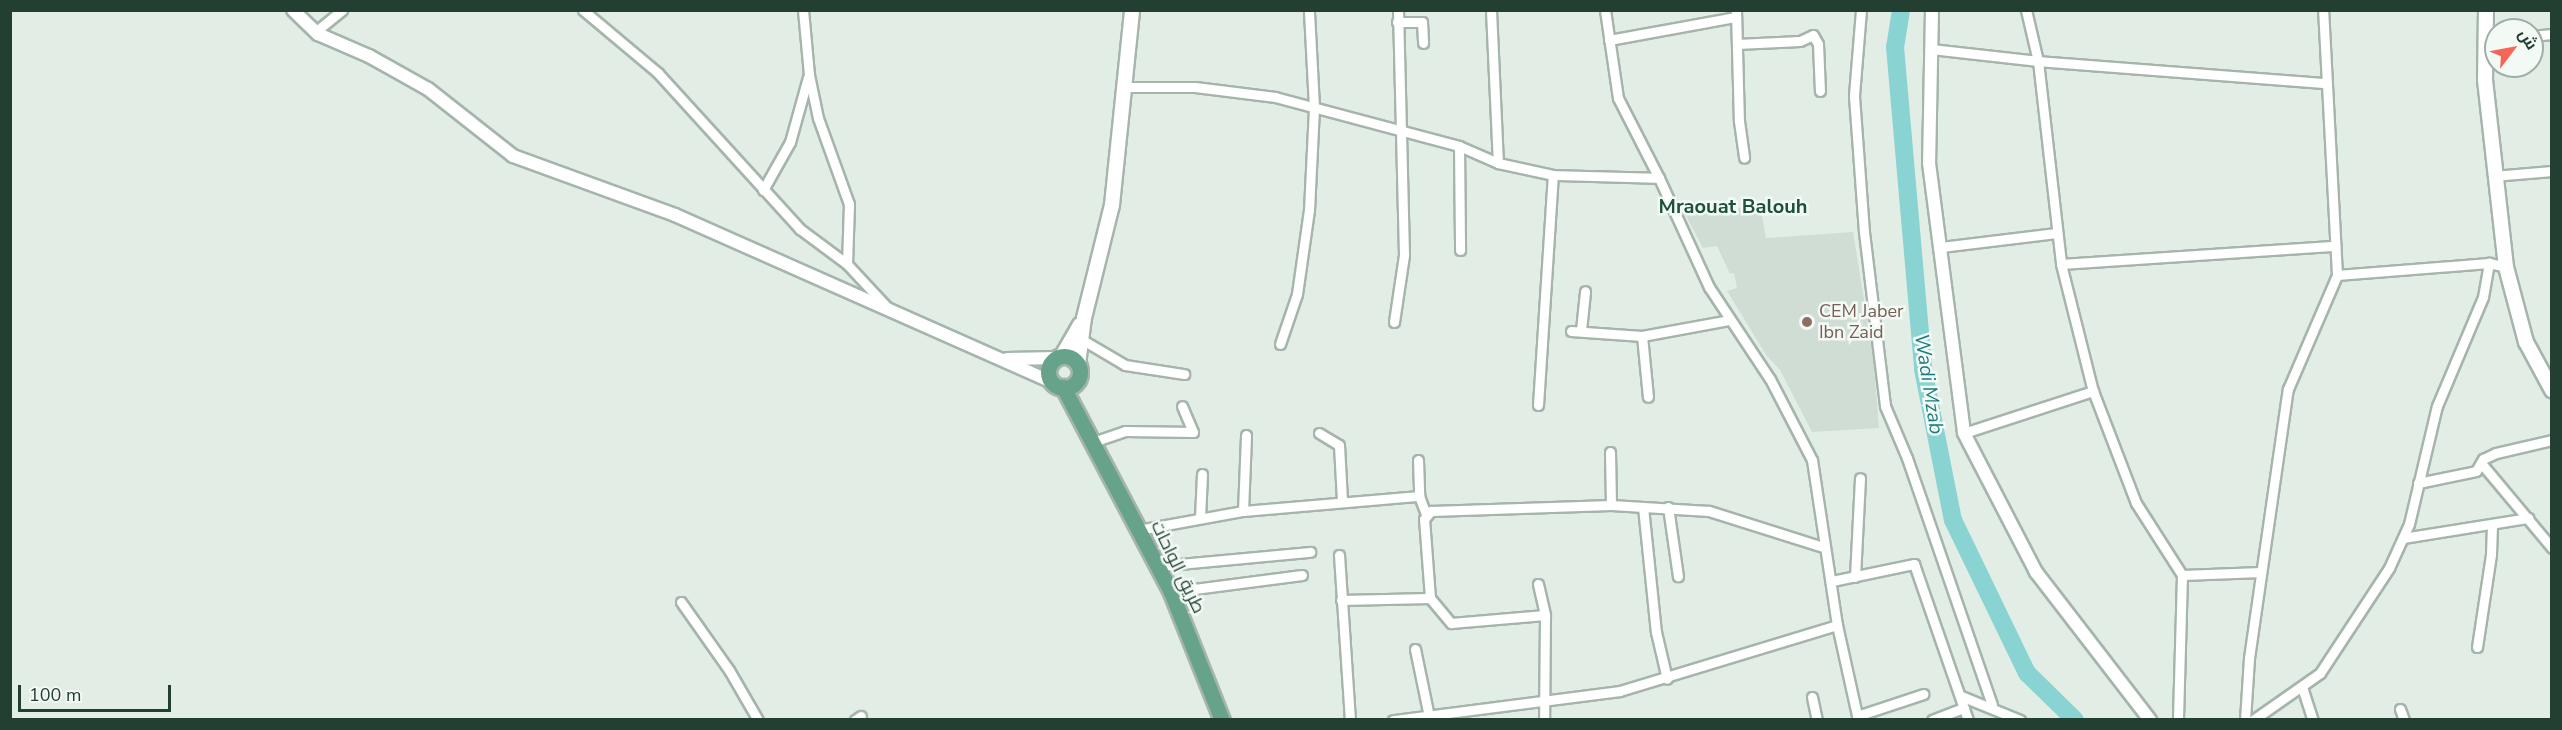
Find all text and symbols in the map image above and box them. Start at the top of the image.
north arrow [2484,18,2544,78]
text: ش [2513,25,2542,54]
district label: Mraouat Balouh [1659,194,1807,218]
place label: CEM Jaber Ibn Zaid [1819,301,1904,344]
marker: CEM Jaber Ibn Zaid [1800,315,1814,329]
water label: Wadi Mzab [1909,332,1949,436]
street label: طريق الواحات [1146,517,1210,617]
scale bar [21,673,174,711]
text: 100 m [29,683,81,707]

